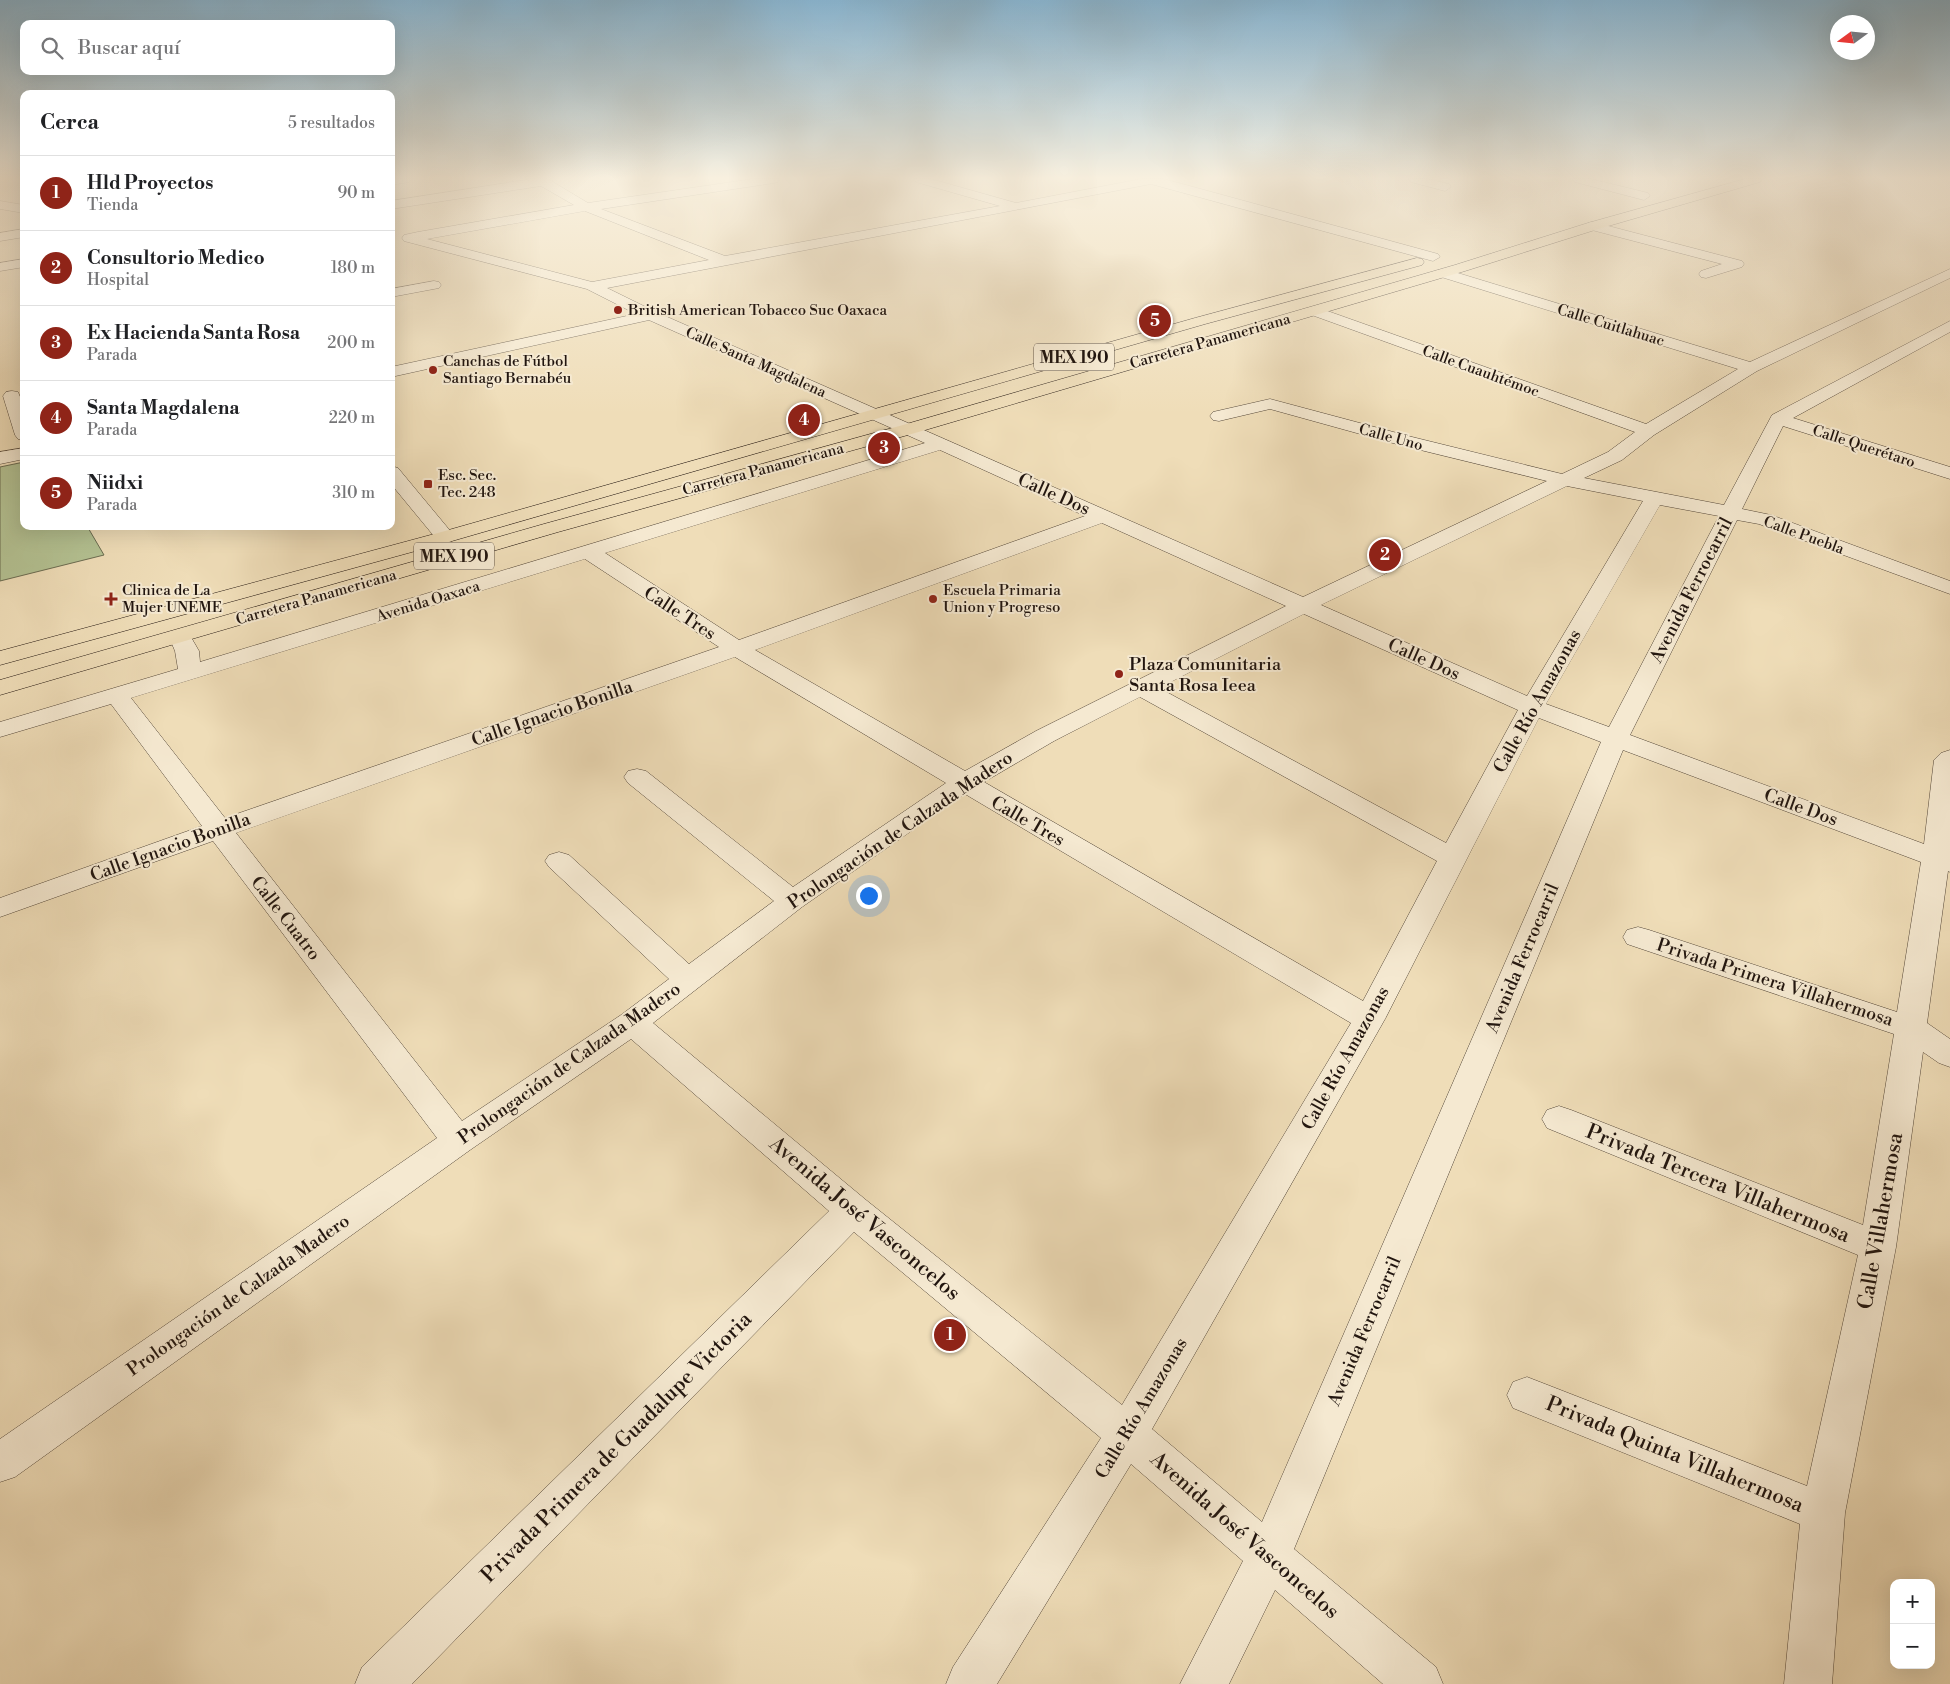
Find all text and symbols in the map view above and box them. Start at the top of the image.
north arrow [1830,15,1875,60]
search box [20,20,395,75]
icon: search [38,34,66,62]
text: Buscar aquí [78,36,180,60]
text: Cerca [40,110,99,136]
text: 5 resultados [288,113,375,133]
text: Hld Proyectos [87,171,213,195]
text: 1 [52,183,60,203]
text: 90 m [337,183,375,203]
text: Tienda [87,195,138,215]
text: Consultorio Medico [87,246,265,270]
text: 2 [51,258,61,278]
text: 180 m [331,258,375,278]
text: Hospital [87,270,149,290]
street label: Calle Cuitlahuac [1555,300,1667,351]
place label: British American Tobacco Suc Oaxaca [627,301,888,320]
pin: 5 [1139,302,1171,340]
marker: British American Tobacco Suc Oaxaca [612,304,624,316]
street label: Carretera Panamericana [1128,309,1293,374]
text: Ex Hacienda Santa Rosa [87,321,300,345]
street label: Calle Santa Magdalena [682,323,830,402]
text: 3 [51,333,61,353]
text: 200 m [327,333,375,353]
street label: Calle Cuauhtémoc [1420,341,1542,401]
road number: MEX 190 [1034,344,1114,371]
text: Parada [87,345,137,365]
place label: Canchas de Fútbol Santiago Bernabéu [443,352,572,388]
marker: Canchas de Fútbol Santiago Bernabéu [427,364,439,376]
text: Santa Magdalena [87,396,240,420]
pin: 4 [788,401,820,439]
text: 4 [51,408,61,428]
text: 220 m [329,408,375,428]
text: Parada [87,420,137,440]
street label: Calle Uno [1357,420,1425,455]
street label: Calle Querétaro [1810,421,1918,472]
pin: 3 [868,429,900,467]
street label: Carretera Panamericana [680,439,846,500]
place label: Esc. Sec. Tec. 248 [438,466,496,502]
street label: Calle Dos [1014,468,1094,521]
text: Niidxi [87,471,143,495]
marker: Esc. Sec. Tec. 248 [422,478,434,490]
text: 5 [51,483,61,503]
text: 310 m [332,483,375,503]
text: Parada [87,495,137,515]
street label: Calle Puebla [1761,512,1847,559]
street label: Avenida Ferrocarril [1644,513,1738,668]
pin: 2 [1369,536,1401,574]
road number: MEX 190 [414,542,494,570]
street label: Carretera Panamericana [234,565,399,630]
street label: Avenida Oaxaca [373,577,483,627]
place label: Clinica de La Mujer UNEME [122,581,222,617]
place label: Escuela Primaria Union y Progreso [943,581,1061,617]
street label: Calle Tres [639,582,720,645]
marker: Clinica de La Mujer UNEME [104,592,118,606]
marker: Escuela Primaria Union y Progreso [927,593,939,605]
street label: Calle Río Amazonas [1488,625,1587,777]
street label: Calle Dos [1384,633,1464,686]
place label: Plaza Comunitaria Santa Rosa Ieea [1129,653,1282,697]
marker: Plaza Comunitaria Santa Rosa Ieea [1113,668,1125,680]
street label: Calle Ignacio Bonilla [469,675,637,752]
street label: Prolongación de Calzada Madero [783,746,1017,915]
street label: Calle Dos [1761,784,1841,831]
street label: Calle Tres [987,791,1069,852]
street label: Calle Ignacio Bonilla [87,807,254,887]
street label: Calle Cuatro [246,872,326,965]
street label: Avenida Ferrocarril [1480,879,1565,1037]
your location [856,883,882,909]
street label: Privada Primera Villahermosa [1654,933,1897,1032]
street label: Prolongación de Calzada Madero [453,977,685,1149]
street label: Calle Río Amazonas [1296,982,1395,1134]
street label: Privada Tercera Villahermosa [1582,1119,1854,1249]
street label: Avenida José Vasconcelos [763,1130,965,1306]
street label: Calle Villahermosa [1853,1130,1909,1312]
street label: Prolongación de Calzada Madero [122,1209,354,1381]
street label: Avenida Ferrocarril [1322,1252,1407,1410]
street label: Privada Primera de Guadalupe Victoria [476,1307,758,1589]
pin: 1 [934,1316,966,1354]
street label: Calle Río Amazonas [1090,1333,1193,1483]
street label: Privada Quinta Villahermosa [1542,1391,1808,1519]
street label: Avenida José Vasconcelos [1144,1446,1344,1625]
map controls [1890,1579,1935,1669]
button: + [1890,1579,1935,1624]
button: − [1890,1624,1935,1669]

